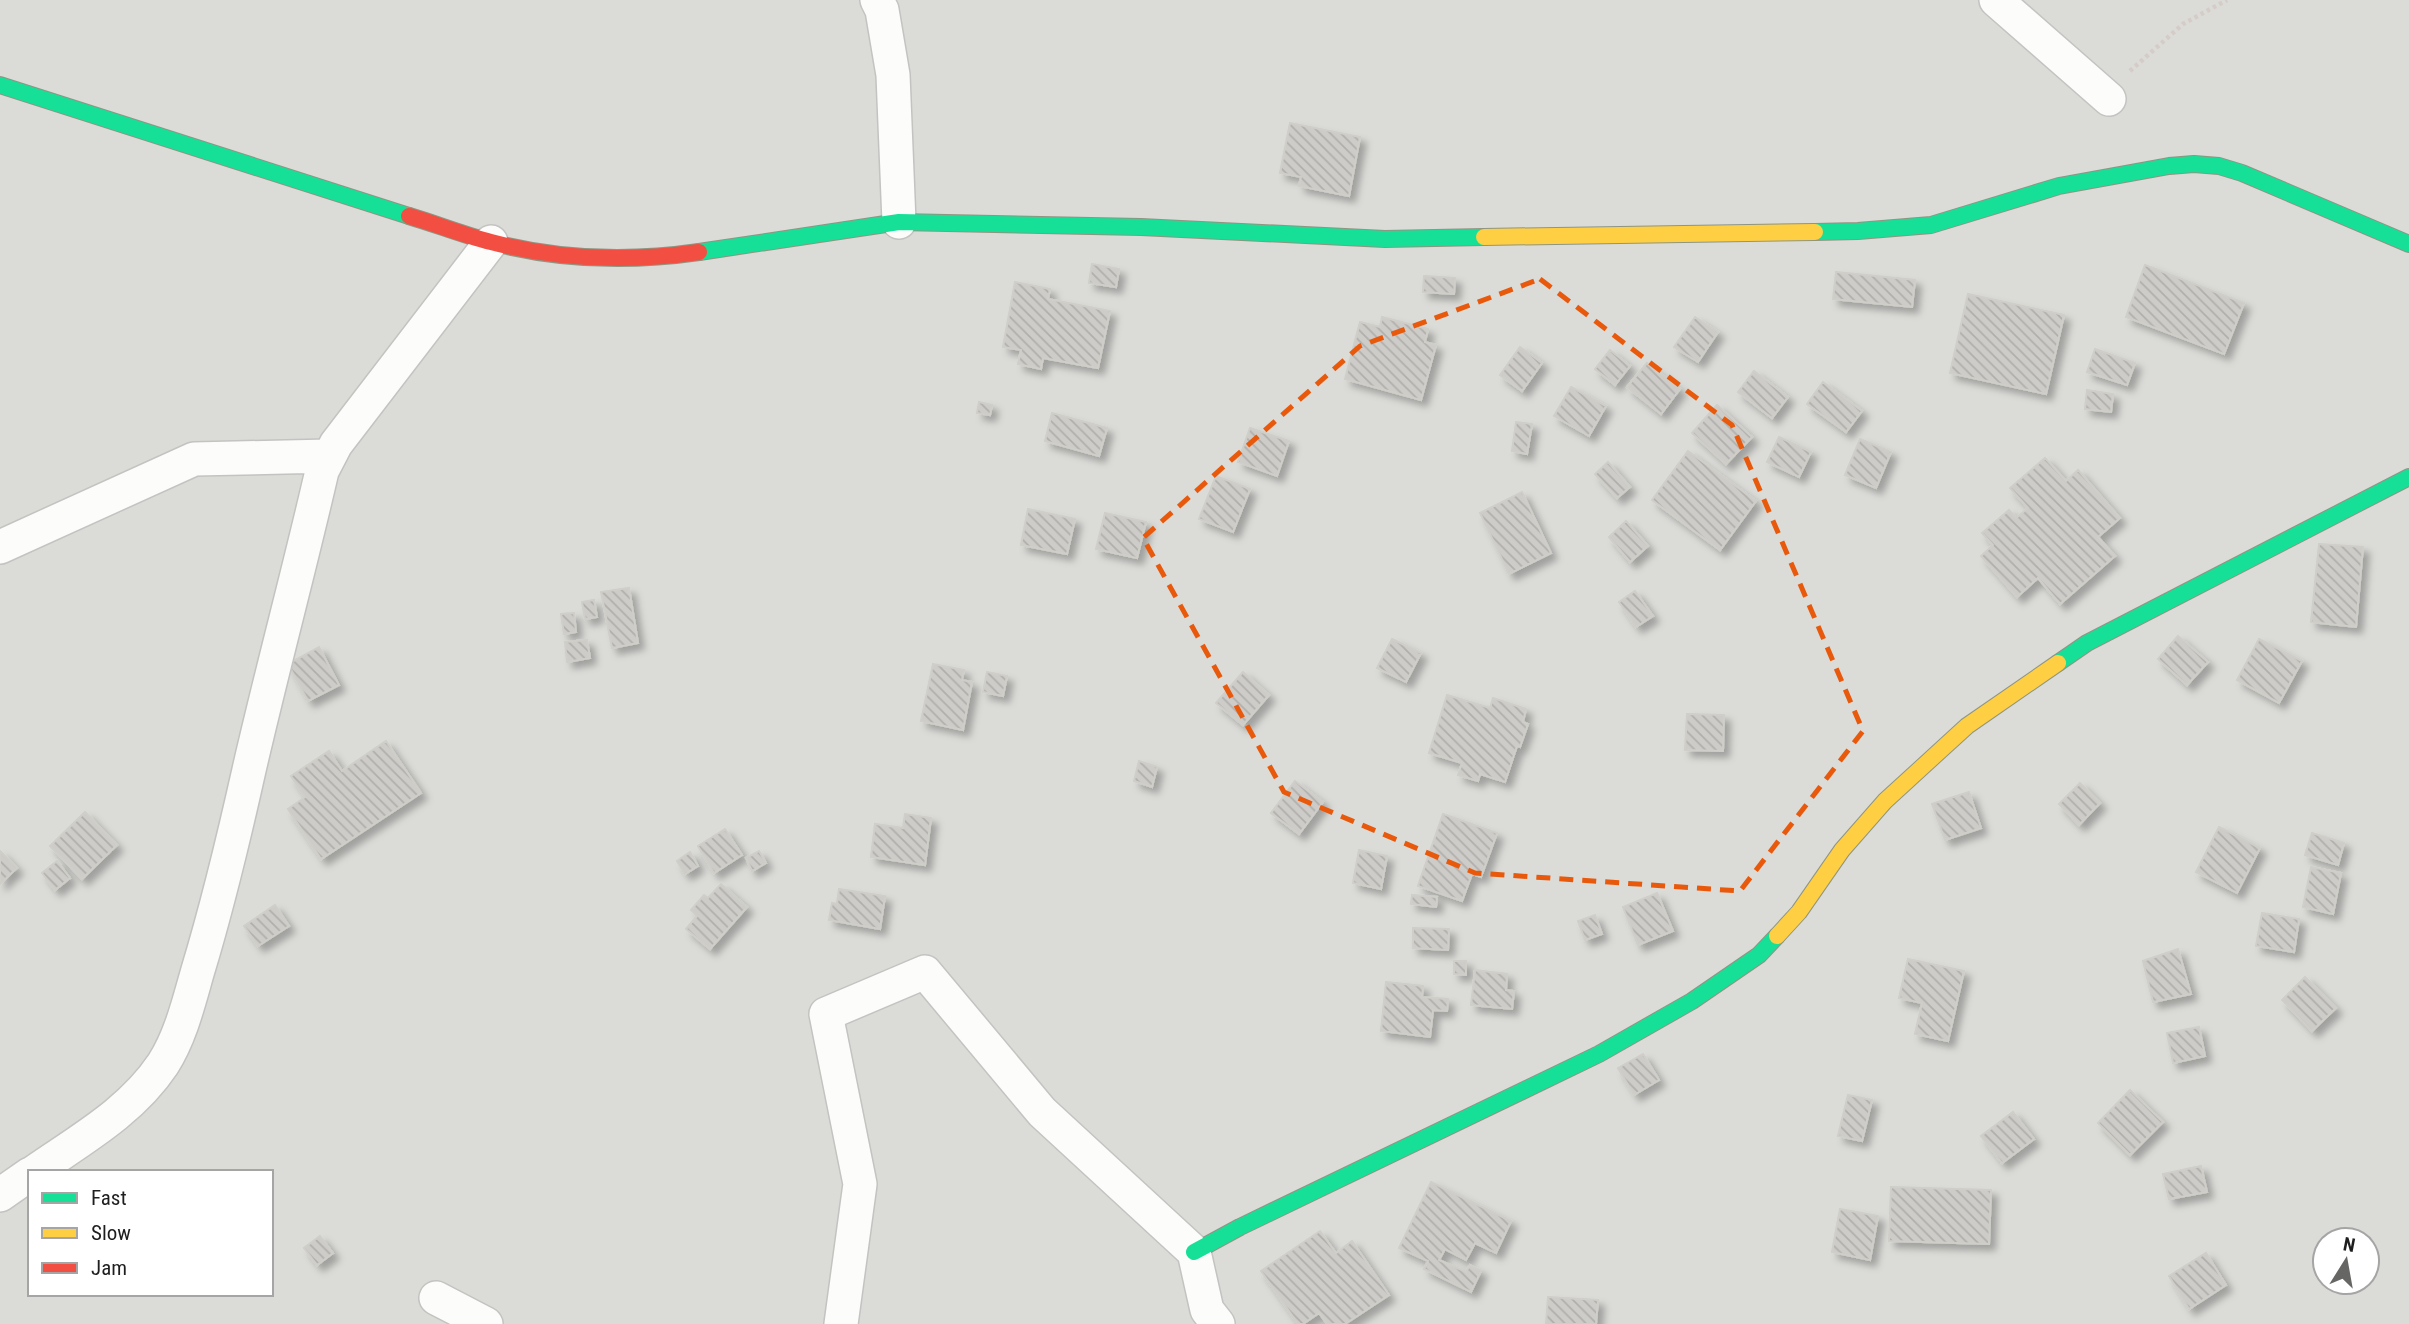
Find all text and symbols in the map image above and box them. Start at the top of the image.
legend [28,1170,273,1296]
text: Fast [91,1186,127,1210]
text: Slow [91,1221,131,1245]
north arrow [2311,1226,2381,1296]
text: N [2341,1232,2357,1257]
text: Jam [91,1256,127,1280]

